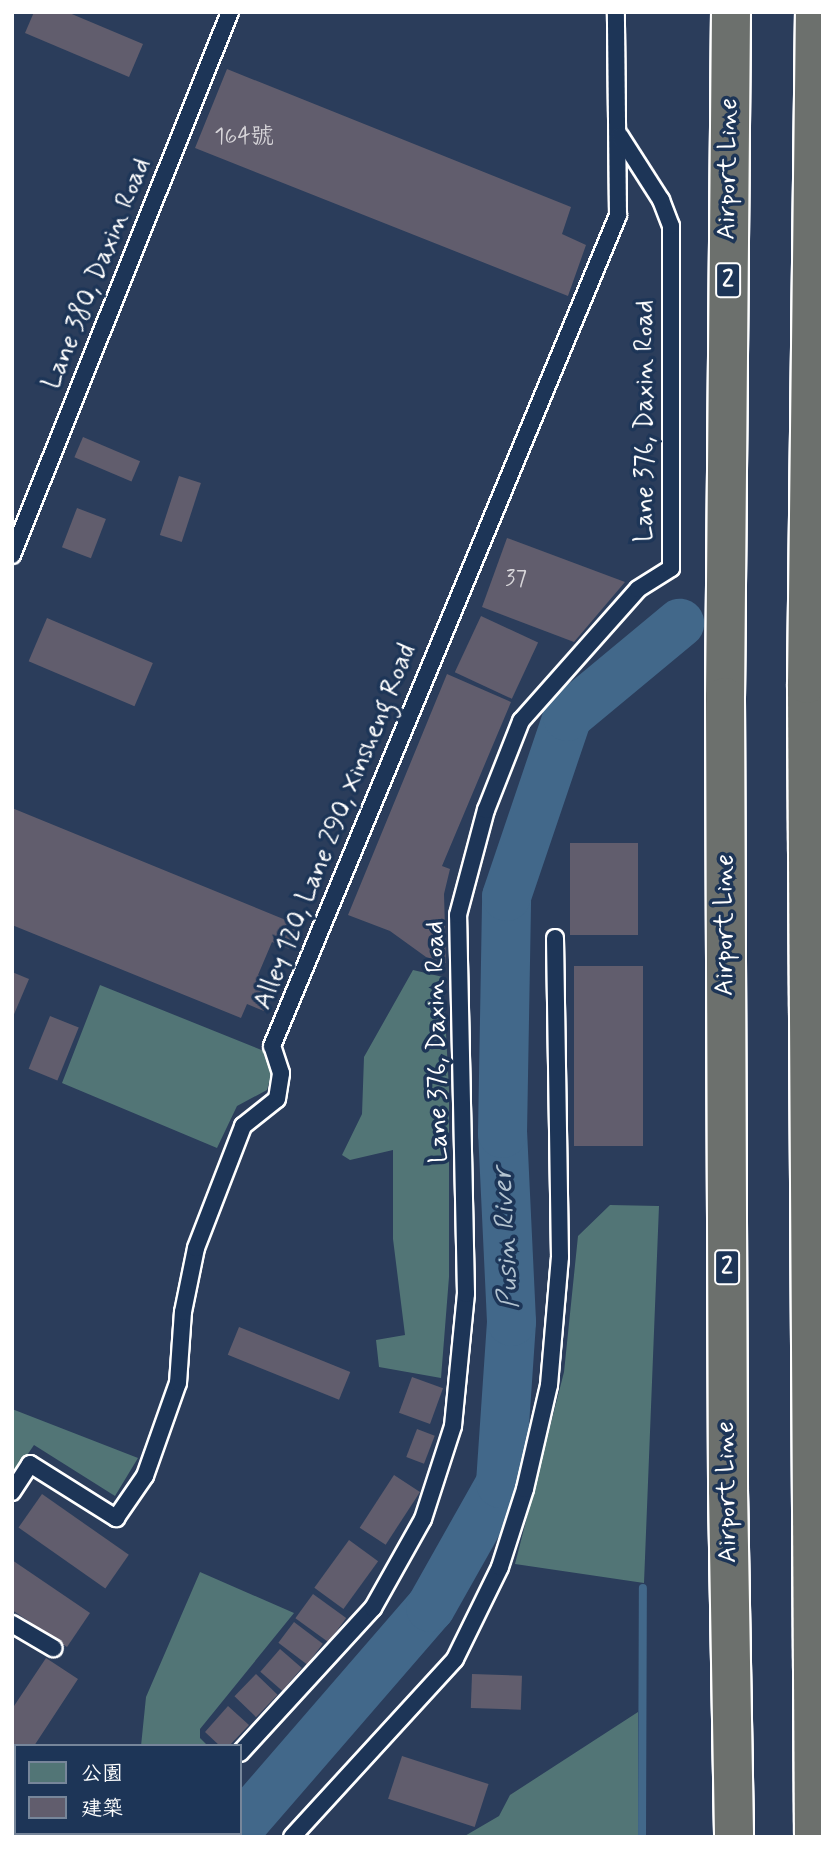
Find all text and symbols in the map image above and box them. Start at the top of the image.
street label: Airport Line [712,99,746,239]
house number: 164號 [214,123,274,151]
street label: Lane 380, Daxin Road [37,154,159,394]
road number: 2 [714,260,742,300]
street label: Lane 376, Daxin Road [630,300,662,542]
house number: 37 [505,565,527,593]
street label: Alley 120, Lane 290, Xinsheng Road [248,640,424,1014]
street label: Airport Line [710,856,742,994]
street label: Lane 376, Daxin Road [420,920,456,1164]
water label: Pusin River [487,1167,527,1309]
road number: 2 [713,1246,741,1288]
street label: Airport Line [711,1422,745,1562]
legend [14,1744,242,1835]
text: 公園 [81,1760,123,1788]
text: 建築 [81,1795,123,1823]

